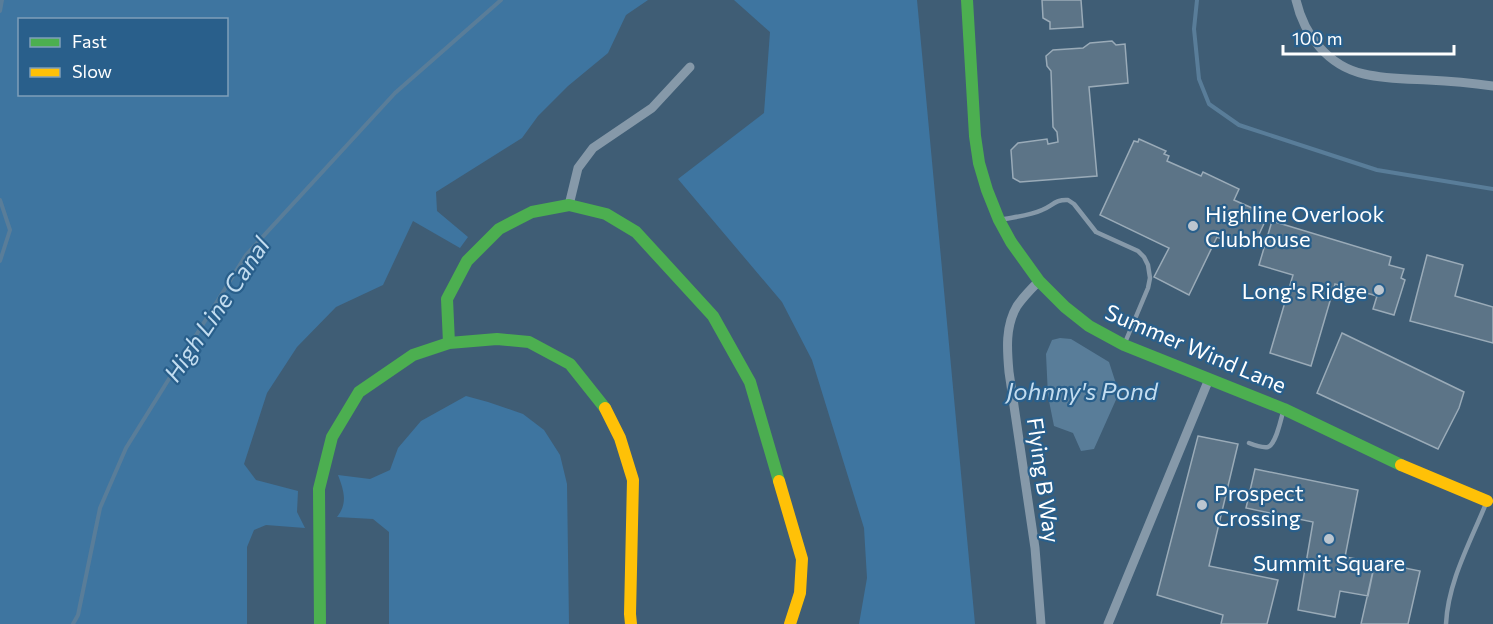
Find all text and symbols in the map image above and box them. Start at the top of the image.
legend [18,18,228,96]
scale bar [1283,18,1454,56]
text: 100 m [1292,27,1342,49]
text: Fast [72,30,107,52]
text: Slow [72,60,112,82]
place label: Highline Overlook Clubhouse [1205,200,1384,252]
marker: Highline Overlook Clubhouse [1186,219,1200,233]
water label: High Line Canal [157,231,275,387]
place label: Long's Ridge [1242,277,1367,304]
marker: Long's Ridge [1372,283,1386,297]
street label: Summer Wind Lane [1101,298,1291,398]
water label: Johnny's Pond [1004,376,1159,405]
street label: Flying B Way [1022,416,1066,544]
place label: Prospect Crossing [1214,479,1304,531]
marker: Prospect Crossing [1195,498,1209,512]
marker: Summit Square [1322,532,1336,546]
place label: Summit Square [1253,549,1405,576]

